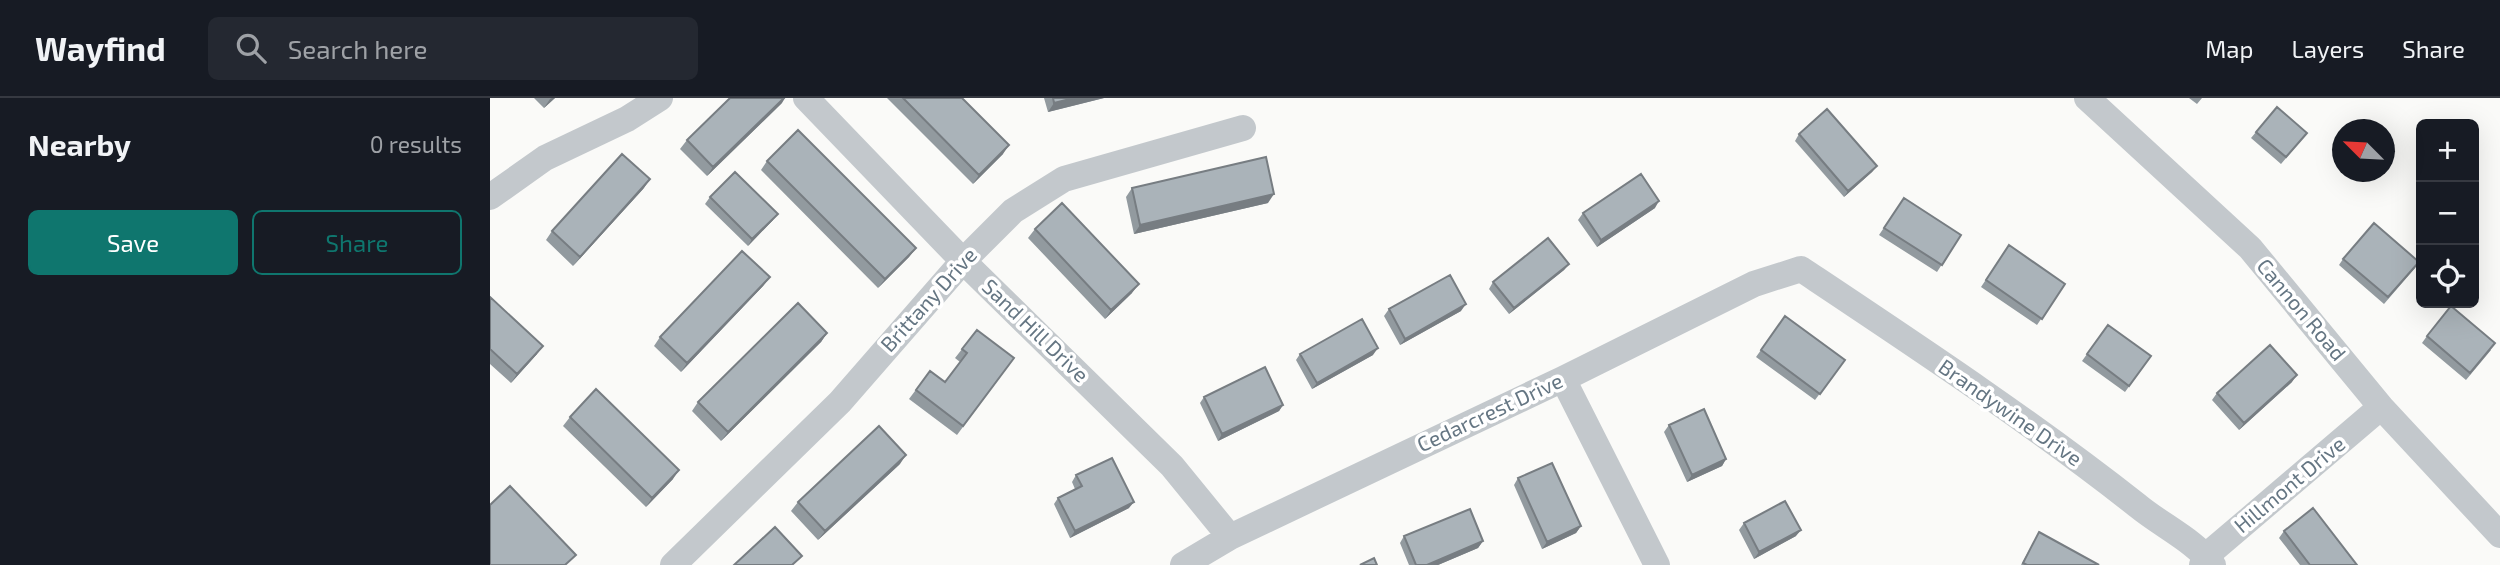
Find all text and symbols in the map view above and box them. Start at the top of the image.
search box [208,17,698,80]
text: Wayfind [35,28,166,68]
icon: search [232,29,270,67]
text: Search here [288,33,427,64]
text: Map [2205,34,2253,63]
text: Layers [2291,34,2364,63]
text: Share [2402,34,2465,63]
north arrow [2332,119,2395,182]
map controls [2416,119,2479,308]
button: + [2416,119,2479,182]
text: Nearby [28,126,131,162]
text: 0 results [370,130,462,158]
button: − [2416,182,2479,245]
button: Save [28,210,238,275]
button: Share [252,210,462,275]
street label: Brittany Drive [875,242,981,356]
button: locate [2416,245,2479,308]
street label: Cannon Road [2252,253,2352,365]
street label: Sand Hill Drive [978,273,1094,387]
street label: Brandywine Drive [1935,353,2087,470]
street label: Cedarcrest Drive [1413,367,1566,456]
street label: Hillmont Drive [2229,430,2349,537]

